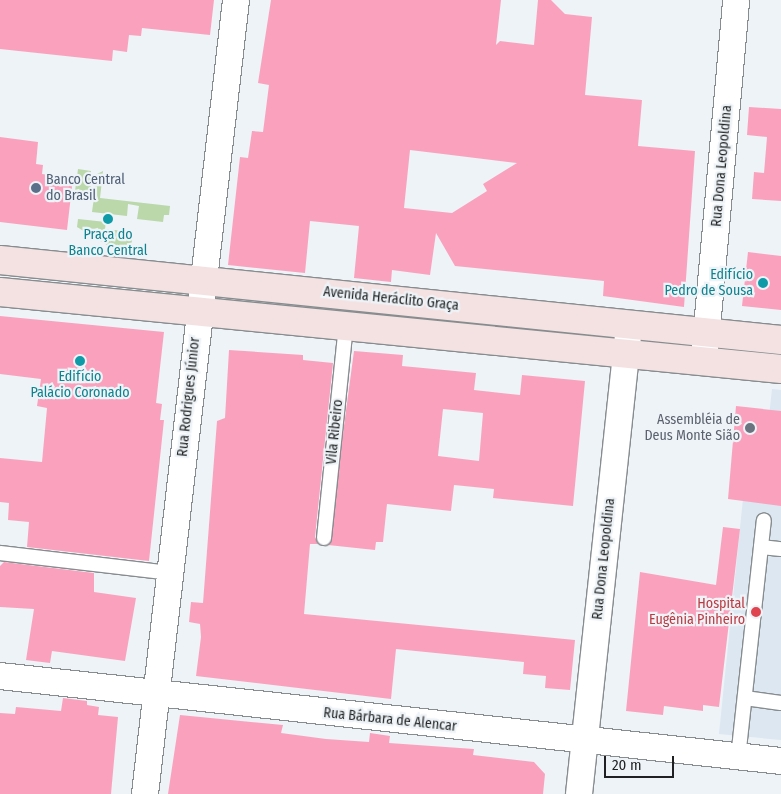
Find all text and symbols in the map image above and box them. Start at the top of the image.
street label: Rua Dona Leopoldina [708,104,736,228]
place label: Banco Central do Brasil [46,172,125,204]
marker: Banco Central do Brasil [30,182,42,194]
marker: Praça do Banco Central [102,213,114,225]
place label: Praça do Banco Central [69,227,147,260]
place label: Edifício Pedro de Sousa [664,267,753,300]
marker: Edifício Pedro de Sousa [757,277,769,289]
street label: Avenida Heráclito Graça [322,284,460,314]
street label: Rua Rodrigues Júnior [174,336,204,458]
marker: Edifício Palácio Coronado [74,355,86,367]
place label: Edifício Palácio Coronado [30,369,130,402]
street label: Vila Ribeiro [323,399,347,465]
place label: Assembléia de Deus Monte Sião [644,412,740,444]
marker: Assembléia de Deus Monte Sião [744,422,756,434]
street label: Rua Dona Leopoldina [589,497,619,621]
place label: Hospital Eugênia Pinheiro [649,596,745,628]
marker: Hospital Eugênia Pinheiro [749,605,763,619]
street label: Rua Bárbara de Alencar [323,705,457,735]
scale bar [606,746,676,778]
text: 20 m [612,756,642,774]

